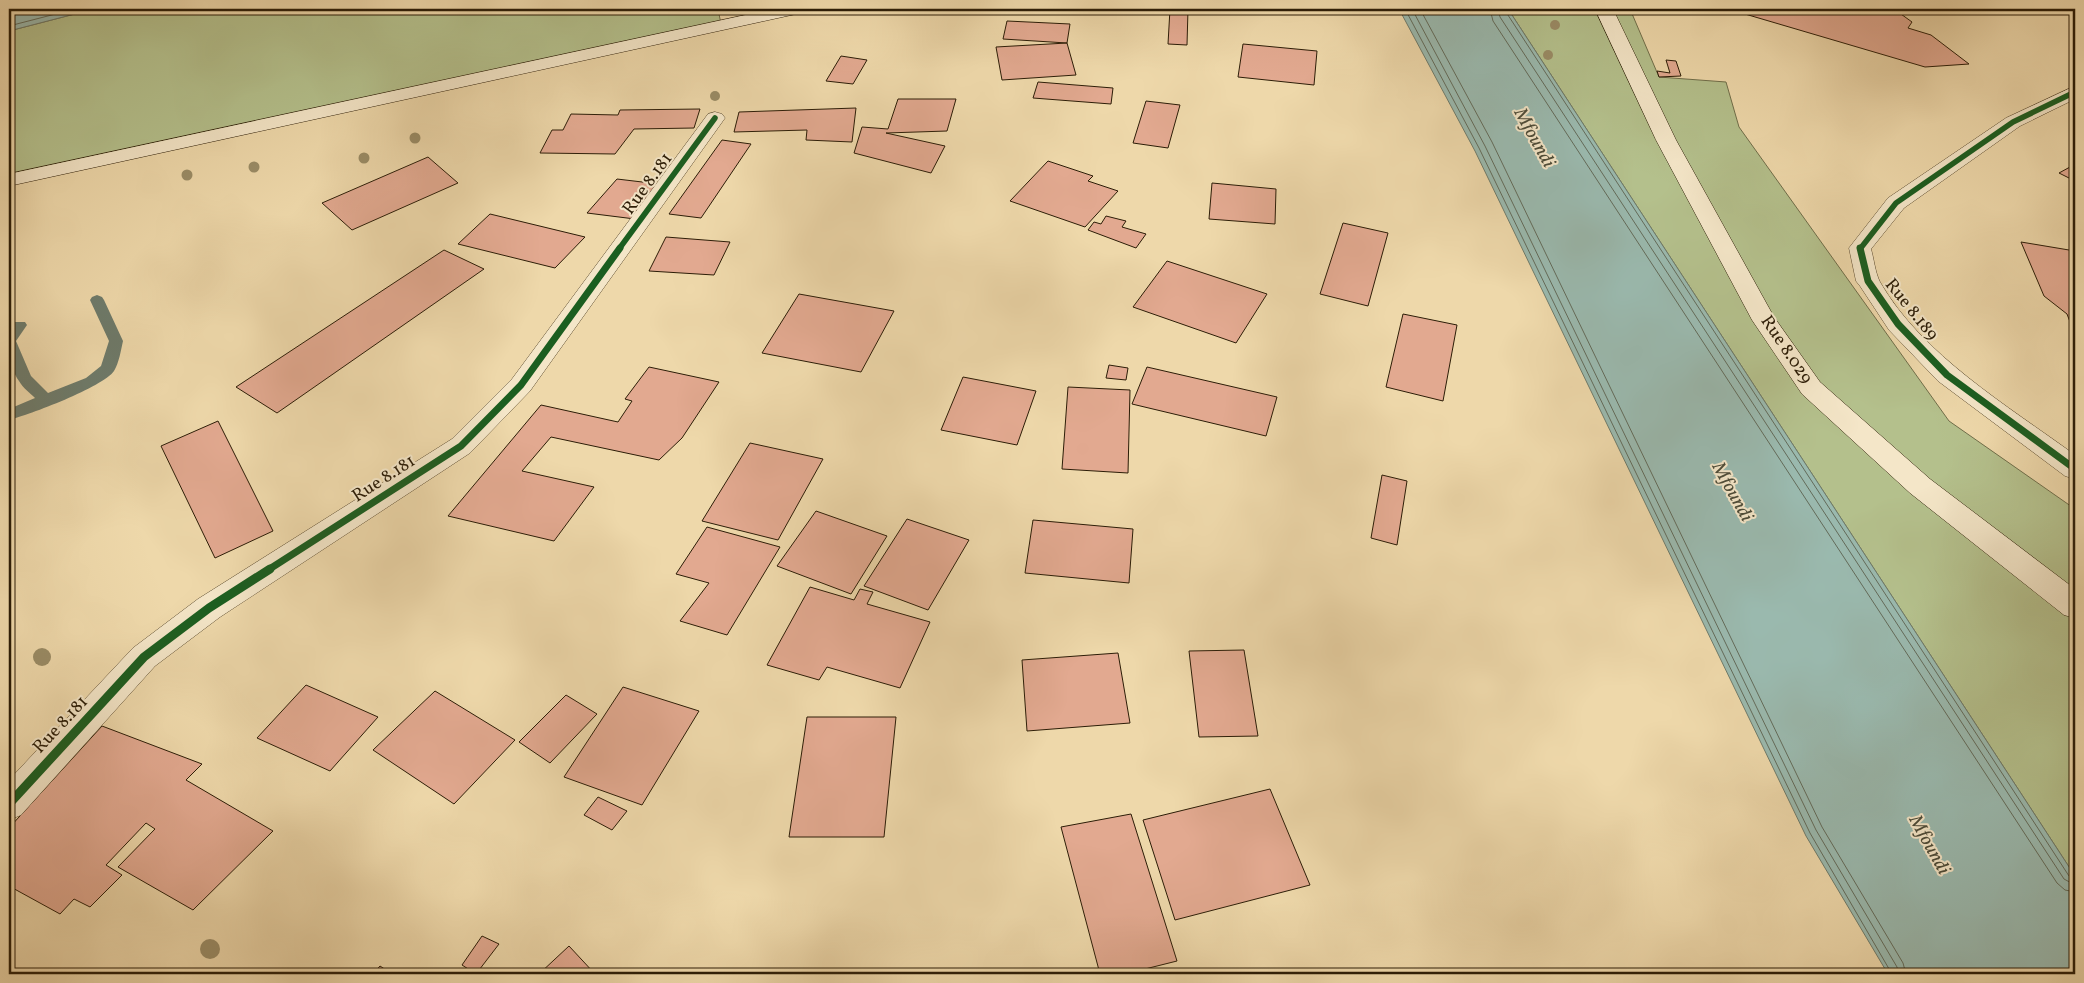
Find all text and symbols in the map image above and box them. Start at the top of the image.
water label: Mfoundi [1507,103,1561,173]
street label: Rue 8.181 [617,148,679,220]
street label: Rue 8.189 [1878,274,1944,346]
street label: Rue 8.029 [1754,311,1818,389]
street label: Rue 8.181 [347,449,421,509]
water label: Mfoundi [1705,457,1759,527]
street label: Rue 8.181 [28,690,94,760]
water label: Mfoundi [1902,810,1956,880]

